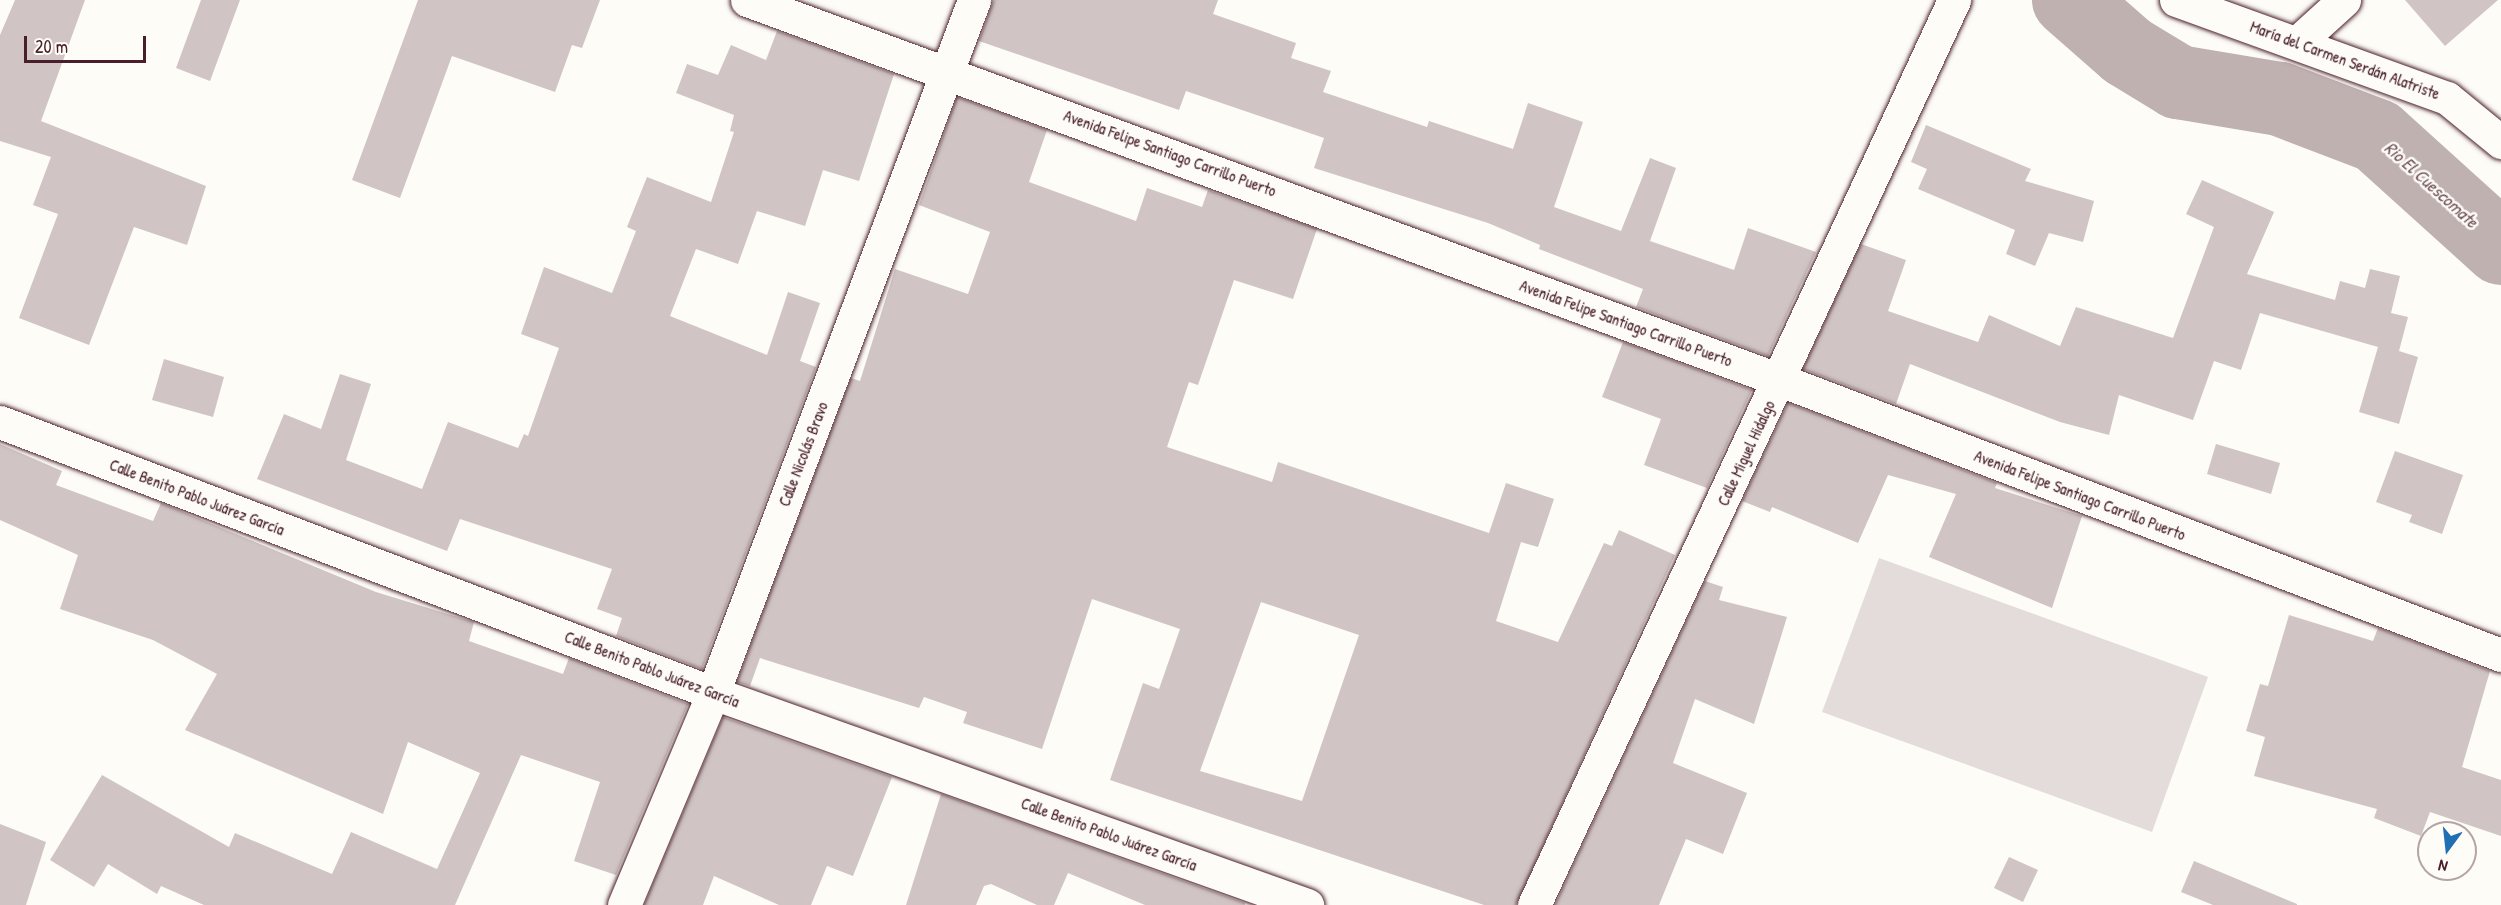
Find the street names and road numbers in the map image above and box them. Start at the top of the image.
street label: María del Carmen Serdán Alatriste [2248,17,2442,103]
street label: Avenida Felipe Santiago Carrillo Puerto [1061,106,1279,200]
street label: Avenida Felipe Santiago Carrillo Puerto [1517,276,1735,370]
street label: Calle Miguel Hidalgo [1713,397,1779,509]
street label: Calle Nicolás Bravo [774,399,832,509]
street label: Avenida Felipe Santiago Carrillo Puerto [1972,446,2188,544]
street label: Calle Benito Pablo Juárez García [107,455,287,539]
street label: Calle Benito Pablo Juárez García [562,627,742,711]
street label: Calle Benito Pablo Juárez García [1018,793,1200,875]

